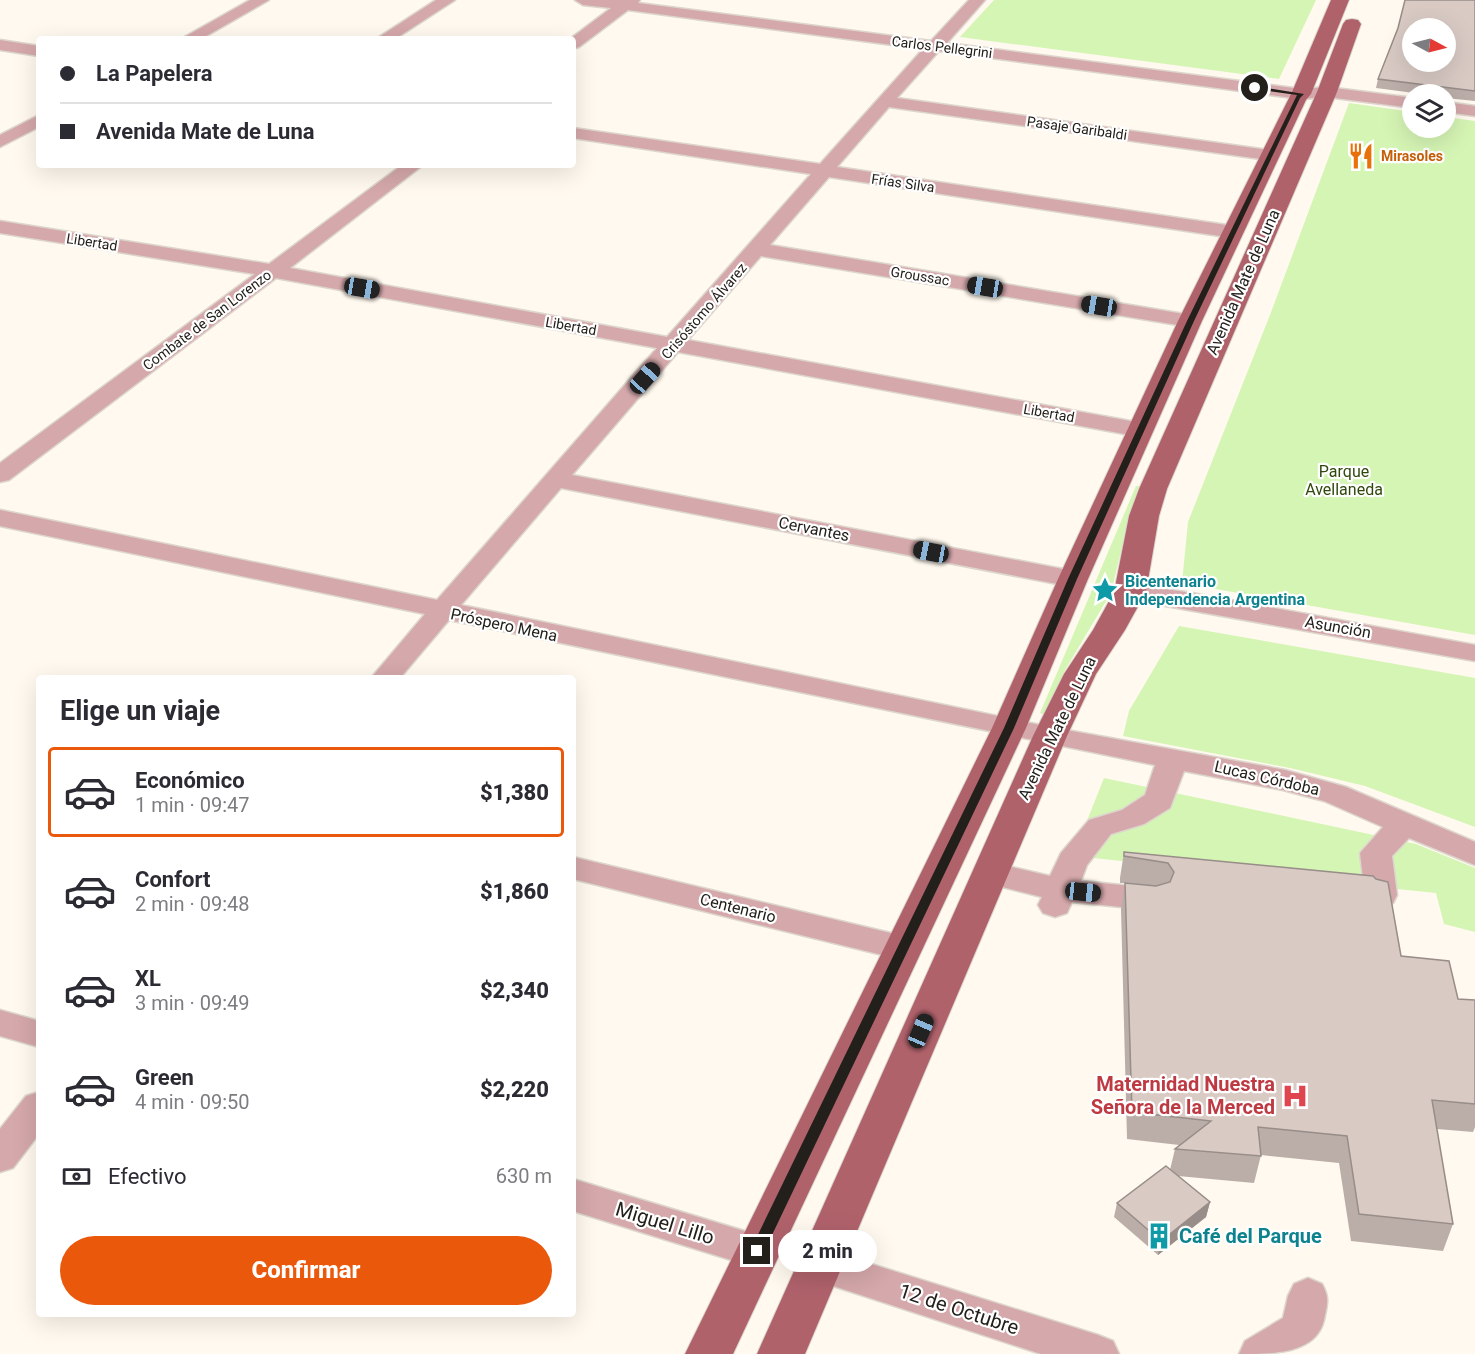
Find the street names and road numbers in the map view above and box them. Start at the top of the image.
street label: Carlos Pellegrini [891,33,993,61]
street label: Pasaje Garibaldi [1026,113,1128,143]
street label: Frías Silva [870,171,936,195]
street label: Avenida Mate de Luna [1202,206,1284,358]
street label: Libertad [65,230,119,254]
street label: Crisóstomo Álvarez [657,259,750,362]
street label: Groussac [889,263,951,289]
street label: Combate de San Lorenzo [140,267,274,373]
street label: Libertad [544,314,598,338]
street label: Libertad [1022,401,1076,425]
street label: Cervantes [777,513,851,545]
street label: Próspero Mena [449,604,559,646]
street label: Asunción [1304,612,1372,642]
street label: Avenida Mate de Luna [1014,653,1100,803]
street label: Lucas Córdoba [1213,757,1321,799]
street label: Centenario [698,889,778,927]
street label: Miguel Lillo [613,1197,717,1249]
street label: 12 de Octubre [896,1278,1022,1340]

